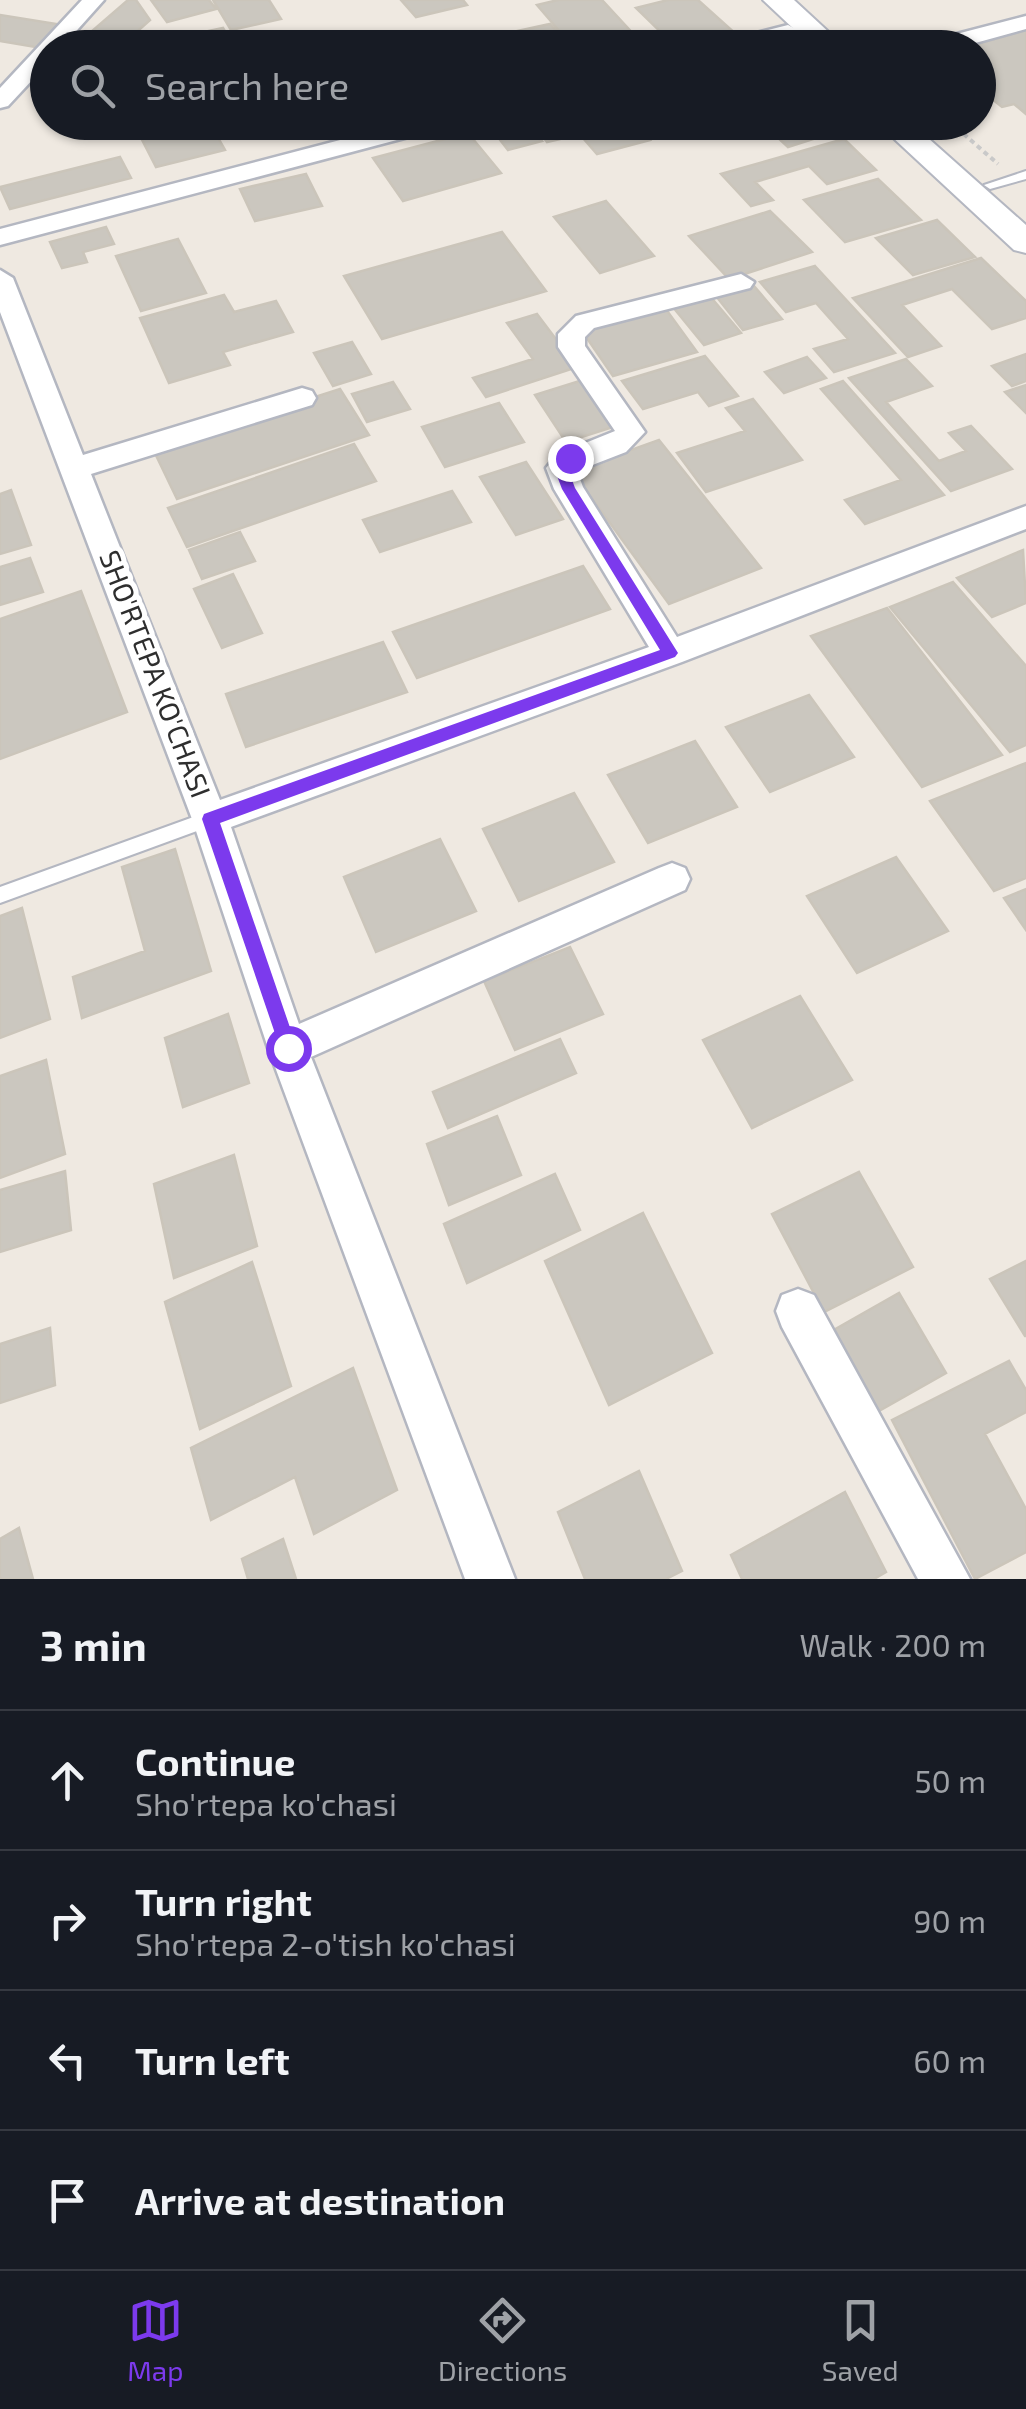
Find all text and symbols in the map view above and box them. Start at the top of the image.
search box [30,30,996,140]
icon: search [65,58,120,113]
text: Search here [145,62,349,108]
route end [548,436,594,482]
street label: SHO'RTEPA KO'CHASI [93,545,219,802]
route start [266,1026,312,1072]
text: 3 min [40,1619,147,1669]
text: Walk · 200 m [799,1625,986,1663]
text: Continue [135,1738,295,1784]
icon: ahead [40,1753,95,1808]
text: 50 m [914,1761,986,1799]
text: Sho'rtepa ko'chasi [135,1784,397,1822]
text: Turn right [135,1878,312,1924]
icon: right [40,1893,95,1948]
text: 90 m [913,1901,986,1939]
text: Sho'rtepa 2-o'tish ko'chasi [135,1924,516,1962]
icon: left [40,2033,95,2088]
text: Turn left [135,2037,290,2083]
text: 60 m [913,2041,986,2079]
icon: arrive [40,2173,95,2228]
text: Arrive at destination [135,2177,505,2223]
tab: Map [127,2293,183,2387]
tab: Directions [438,2293,567,2387]
tab: Saved [822,2293,899,2387]

